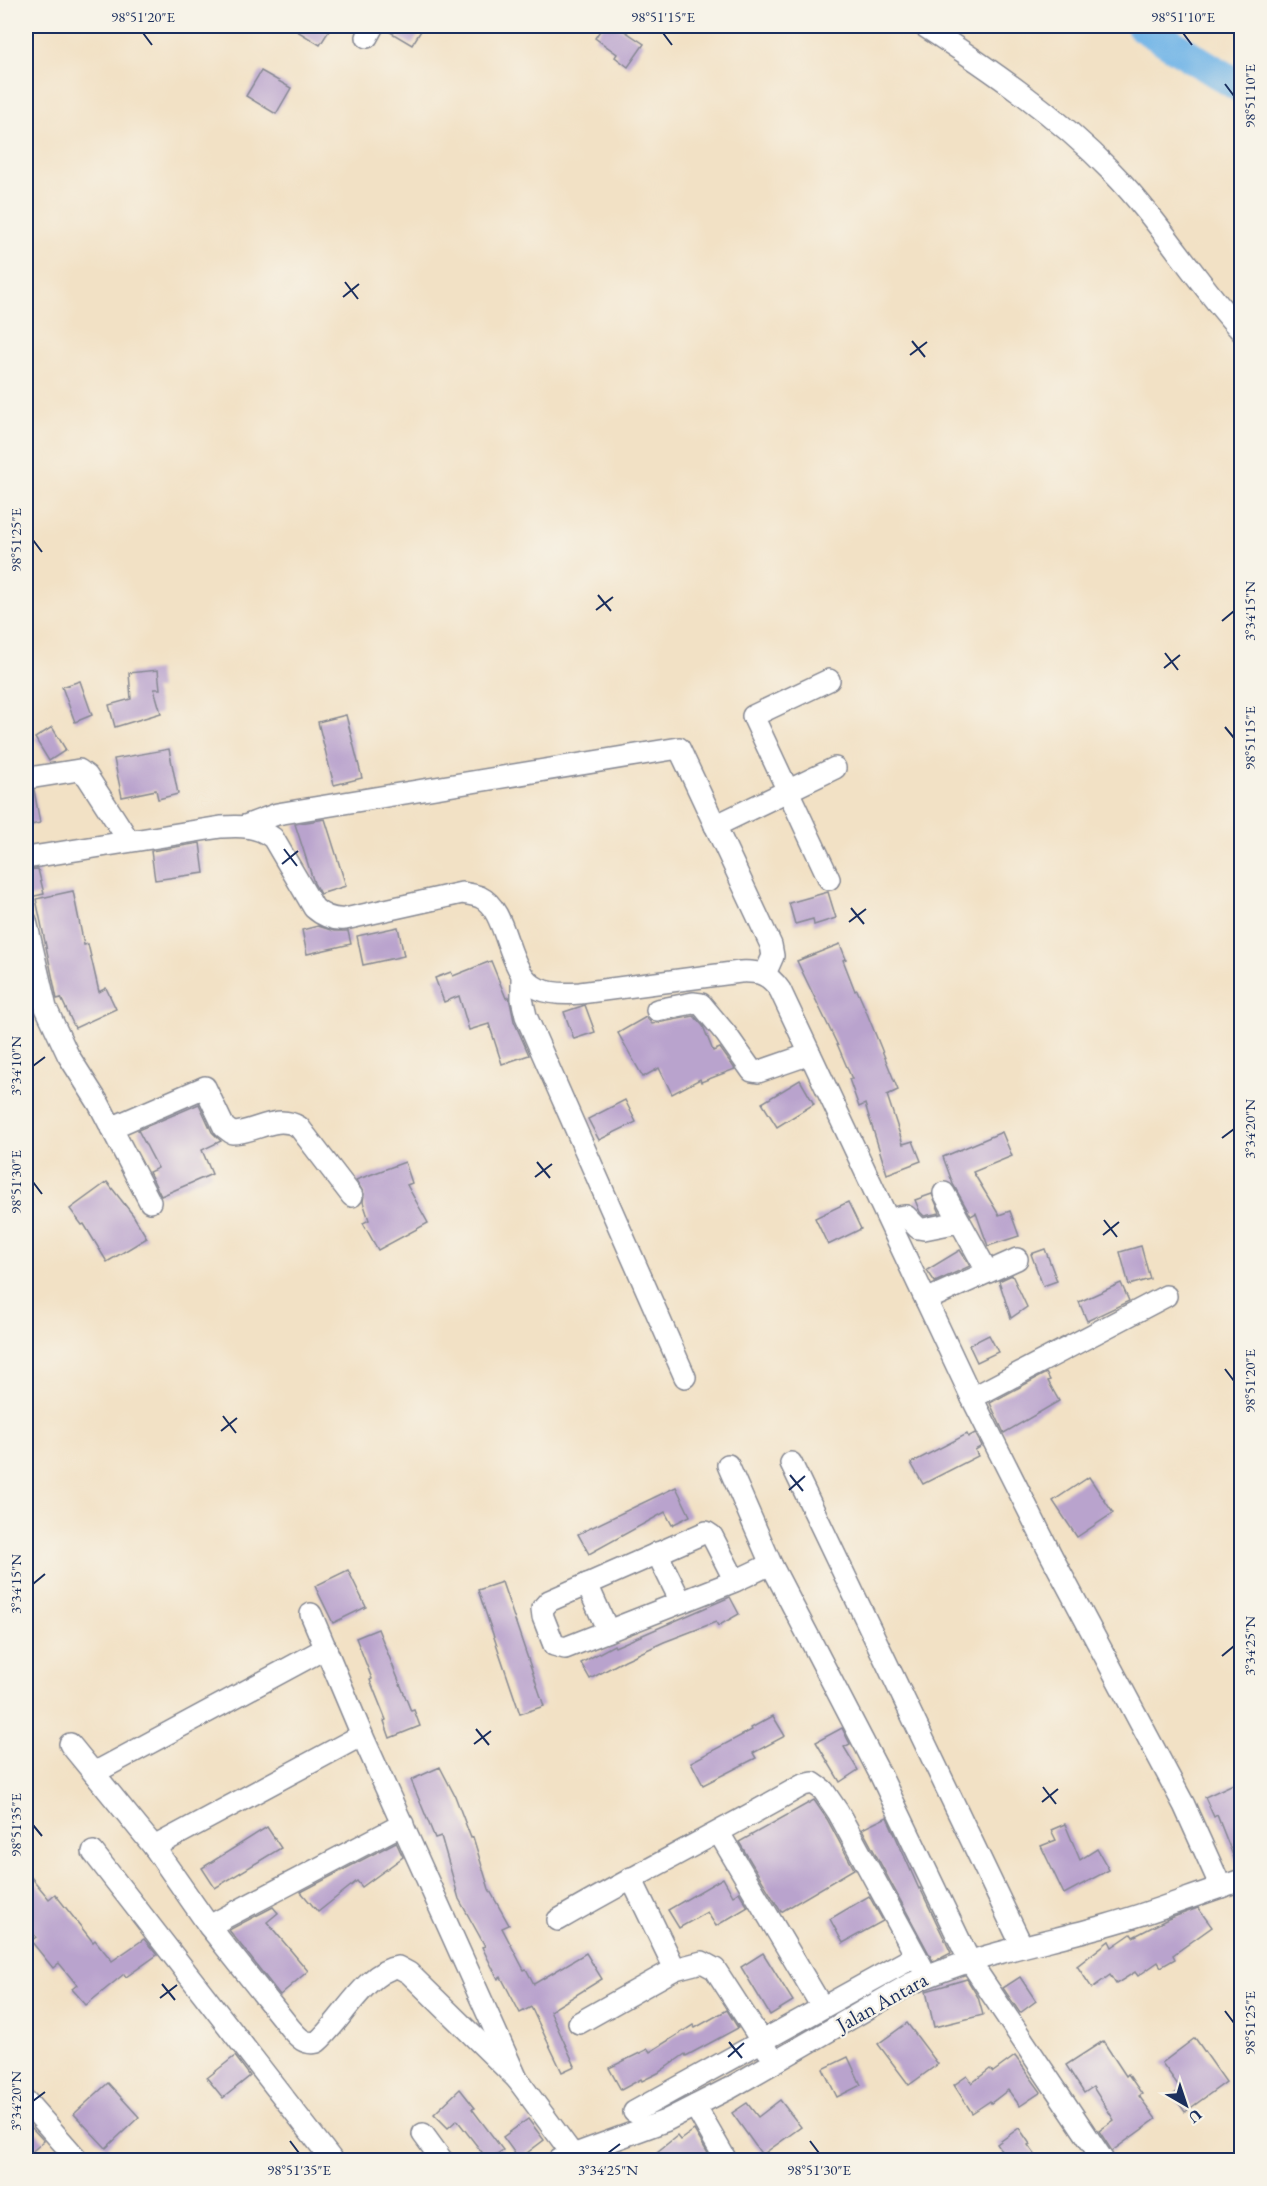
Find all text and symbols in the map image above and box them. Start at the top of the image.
text: 98°51'20"E [111,7,176,26]
text: 98°51'15"E [631,7,696,26]
text: 98°51'10"E [1151,7,1216,26]
text: 98°51'10"E [1240,63,1259,128]
text: 98°51'25"E [6,507,25,572]
text: 3°34'15"N [1240,581,1259,641]
text: 98°51'15"E [1240,705,1259,770]
text: 3°34'10"N [6,1036,25,1096]
text: 3°34'20"N [1240,1099,1259,1159]
text: 98°51'30"E [6,1149,25,1214]
text: 98°51'20"E [1240,1348,1259,1413]
text: 3°34'15"N [6,1554,25,1614]
text: 3°34'25"N [1240,1616,1259,1676]
text: 98°51'35"E [6,1792,25,1857]
street label: Jalan Antara [830,1965,933,2039]
text: 98°51'25"E [1240,1990,1259,2055]
text: 3°34'20"N [6,2071,25,2131]
north arrow [1156,2075,1216,2135]
text: U [1184,2104,1206,2128]
text: 98°51'35"E [267,2160,332,2179]
text: 3°34'25"N [578,2160,638,2179]
text: 98°51'30"E [787,2160,852,2179]

